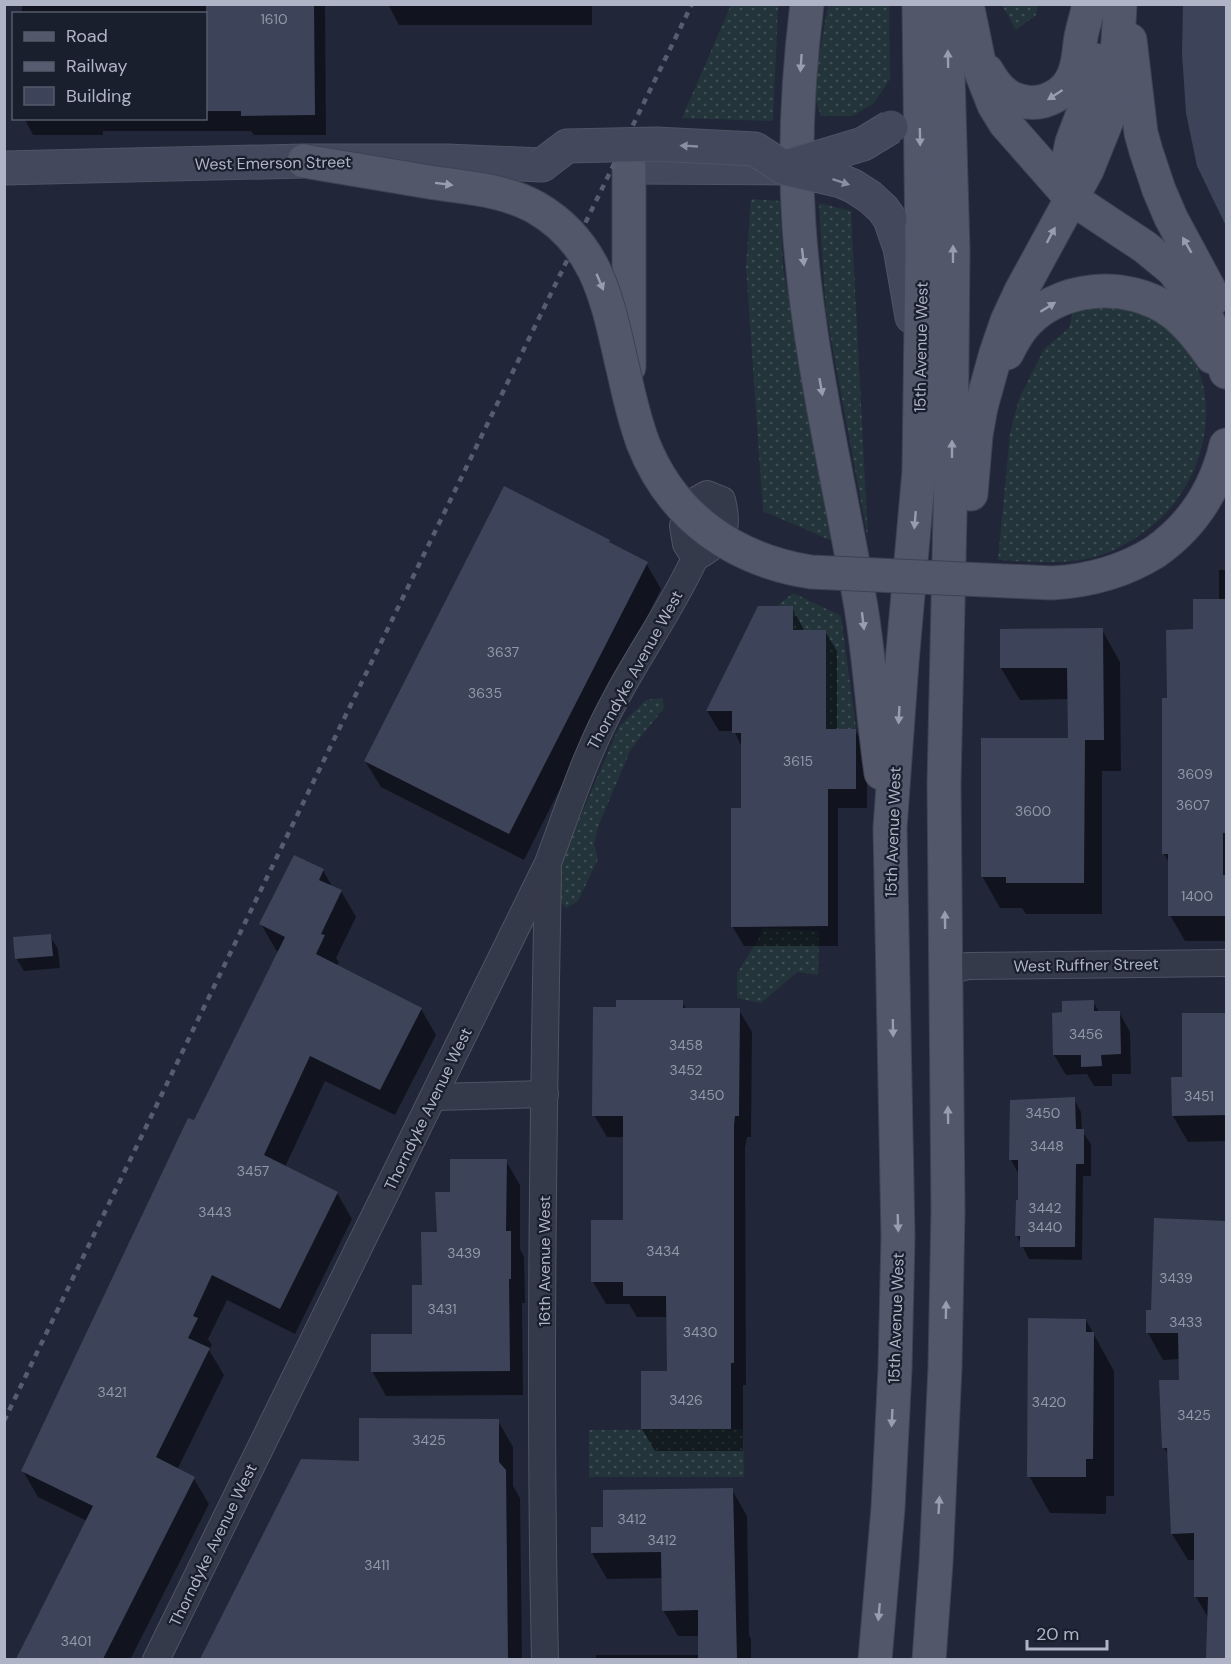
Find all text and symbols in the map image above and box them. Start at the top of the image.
house number: 1610 [260,10,288,28]
legend [12,12,207,120]
text: Road [66,24,108,48]
one-way arrow [943,50,953,69]
one-way arrow [797,53,806,72]
text: Railway [66,54,128,78]
text: Building [66,84,131,108]
one-way arrow [1047,89,1063,100]
one-way arrow [915,128,925,147]
one-way arrow [680,141,699,150]
street label: West Emerson Street [195,151,351,175]
one-way arrow [832,177,850,187]
one-way arrow [435,179,454,189]
one-way arrow [1046,226,1056,243]
one-way arrow [1182,236,1192,253]
one-way arrow [948,245,957,264]
one-way arrow [798,248,807,267]
one-way arrow [595,273,605,291]
street label: 15th Avenue West [909,281,933,413]
one-way arrow [1040,302,1056,313]
one-way arrow [817,378,826,397]
one-way arrow [947,440,956,459]
one-way arrow [910,511,920,530]
street label: Thorndyke Avenue West [582,587,688,753]
one-way arrow [858,611,868,630]
house number: 3637 [487,643,519,661]
house number: 3635 [468,684,502,702]
one-way arrow [894,705,903,724]
house number: 3615 [783,752,813,770]
house number: 3609 [1177,765,1213,783]
street label: 15th Avenue West [880,766,906,898]
house number: 3607 [1176,796,1210,814]
house number: 3600 [1015,802,1051,820]
house number: 1400 [1181,887,1213,905]
one-way arrow [941,910,950,929]
street label: West Ruffner Street [1013,953,1159,977]
one-way arrow [888,1018,898,1037]
street label: Thorndyke Avenue West [379,1024,477,1194]
house number: 3456 [1069,1025,1103,1043]
house number: 3458 [669,1036,703,1054]
house number: 3452 [669,1061,703,1079]
house number: 3450 [690,1086,724,1104]
house number: 3451 [1184,1087,1214,1105]
house number: 3450 [1026,1104,1060,1122]
one-way arrow [943,1105,952,1124]
house number: 3448 [1030,1137,1064,1155]
house number: 3457 [237,1162,269,1180]
street label: 16th Avenue West [534,1195,555,1327]
house number: 3442 [1028,1199,1062,1217]
house number: 3443 [198,1203,232,1221]
one-way arrow [893,1213,902,1232]
house number: 3440 [1028,1218,1062,1236]
house number: 3434 [646,1242,680,1260]
house number: 3439 [447,1244,481,1262]
street label: 15th Avenue West [883,1252,909,1384]
house number: 3439 [1159,1269,1193,1287]
house number: 3431 [427,1300,457,1318]
one-way arrow [942,1300,951,1319]
house number: 3433 [1169,1313,1203,1331]
house number: 3430 [683,1323,717,1341]
house number: 3421 [97,1383,127,1401]
house number: 3426 [669,1391,703,1409]
house number: 3420 [1032,1393,1066,1411]
house number: 3425 [1177,1406,1211,1424]
one-way arrow [888,1408,897,1427]
house number: 3425 [412,1431,446,1449]
street label: Thorndyke Avenue West [164,1460,262,1630]
one-way arrow [934,1495,943,1514]
house number: 3412 [617,1510,647,1528]
house number: 3412 [647,1531,677,1549]
house number: 3411 [364,1556,390,1574]
one-way arrow [874,1603,884,1622]
scale bar [1027,1613,1106,1651]
text: 20 m [1036,1622,1079,1646]
house number: 3401 [61,1632,91,1650]

